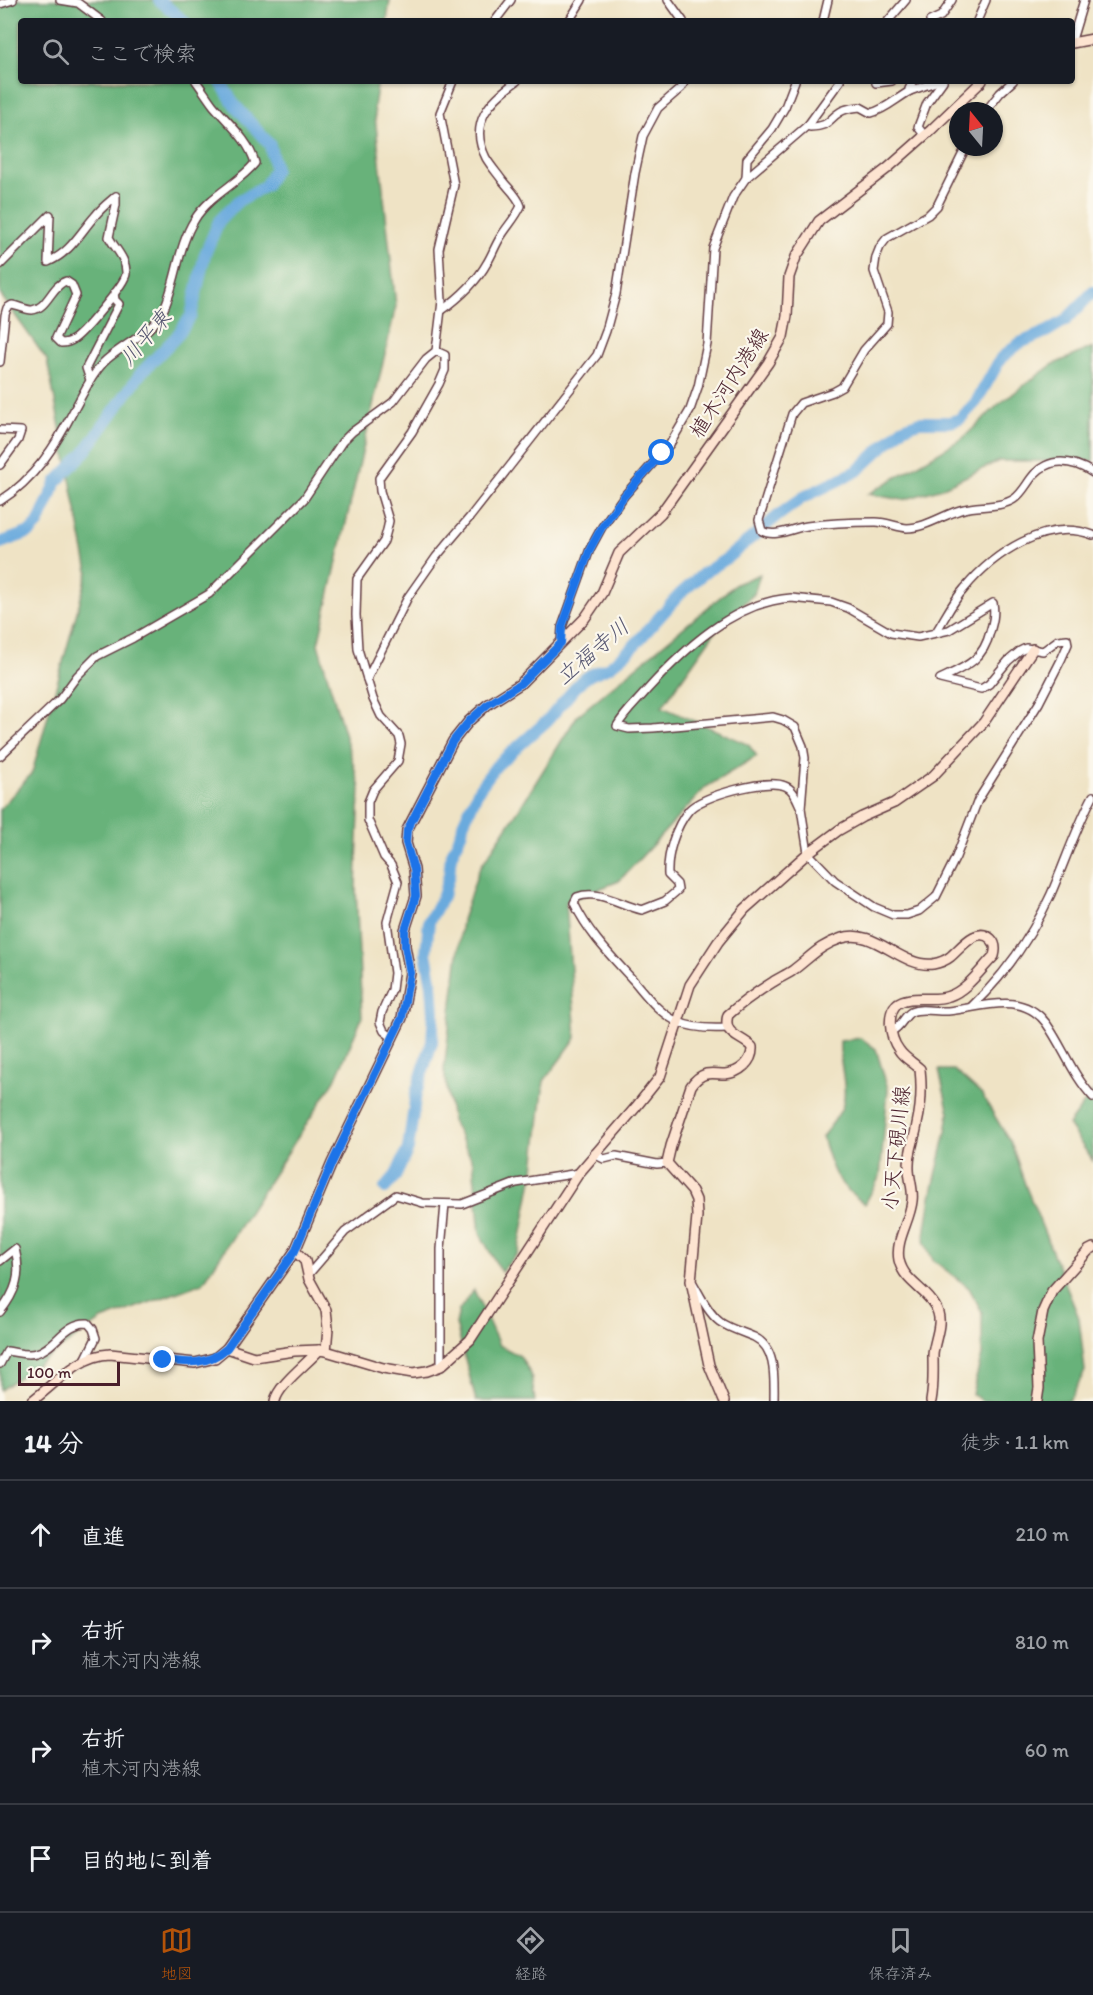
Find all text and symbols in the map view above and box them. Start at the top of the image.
search box [18,18,1075,84]
icon: search [39,35,72,68]
text: ここで検索 [87,40,197,67]
north arrow [949,102,1003,156]
water label: 川平東 [114,304,177,371]
street label: 植木河内港線 [684,323,773,442]
route start [648,439,674,465]
water label: 立福寺川 [550,613,635,690]
street label: 小天下硯川線 [876,1084,915,1212]
route end [149,1346,175,1372]
scale bar [18,1359,120,1386]
text: 100 m [27,1363,71,1382]
text: 14 分 [24,1427,84,1459]
text: 徒歩 · 1.1 km [961,1430,1069,1454]
icon: ahead [24,1518,57,1551]
text: 210 m [1016,1522,1069,1546]
text: 直進 [81,1523,125,1550]
text: 右折 [81,1617,125,1644]
icon: right [24,1626,57,1659]
text: 810 m [1015,1630,1069,1654]
text: 植木河内港線 [81,1648,201,1672]
text: 右折 [81,1725,125,1752]
icon: right [24,1734,57,1767]
text: 60 m [1025,1738,1069,1762]
text: 植木河内港線 [81,1756,201,1780]
icon: arrive [24,1842,57,1875]
text: 目的地に到着 [81,1847,213,1874]
tab: 地図 [160,1924,193,1984]
tab: 経路 [514,1924,547,1984]
tab: 保存済み [868,1924,932,1984]

